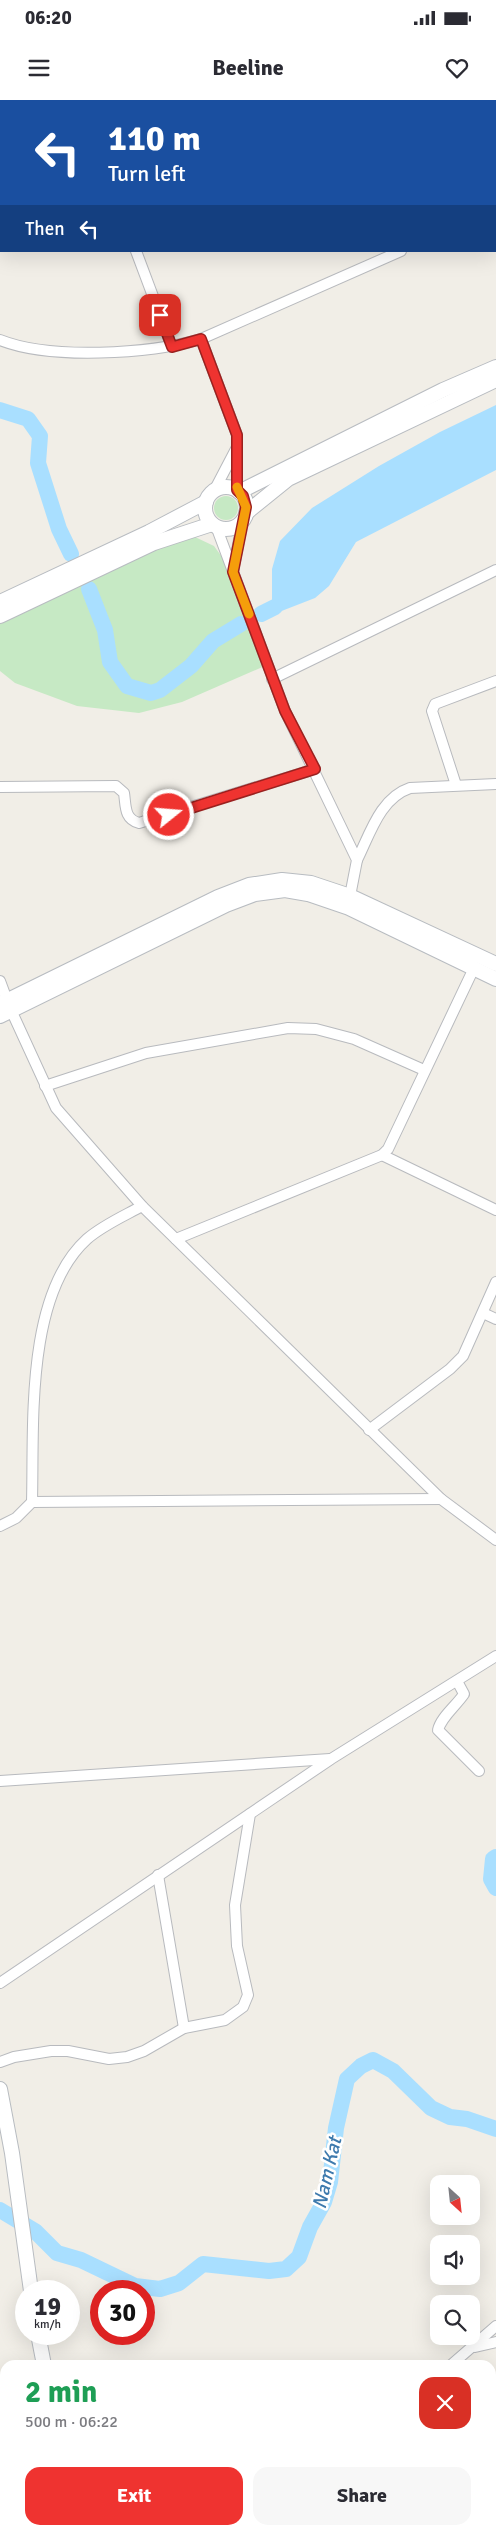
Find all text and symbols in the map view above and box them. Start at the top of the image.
text: 06:20 [25,6,72,30]
icon: menu [25,54,53,82]
text: Beeline [212,54,284,81]
icon: heart [443,54,471,82]
text: 110 m [108,117,201,160]
icon: left [25,120,90,185]
text: Turn left [108,160,186,187]
icon: left [75,215,103,243]
text: Then [25,217,65,241]
pin [139,294,181,336]
icon: arrive [146,301,174,329]
position arrow [142,788,194,840]
water label: Nam Kat [307,2133,348,2211]
north arrow [430,2175,480,2225]
map controls [430,2175,480,2345]
button: sound [430,2235,480,2285]
speed limit sign: 30 [90,2280,155,2345]
text: 19 [34,2291,61,2322]
button: search [430,2295,480,2345]
text: km/h [34,2317,61,2332]
text: 2 min [25,2374,97,2411]
button: close [419,2377,471,2429]
text: 500 m · 06:22 [25,2412,118,2432]
button: Exit [25,2467,243,2525]
button: Share [253,2467,471,2525]

